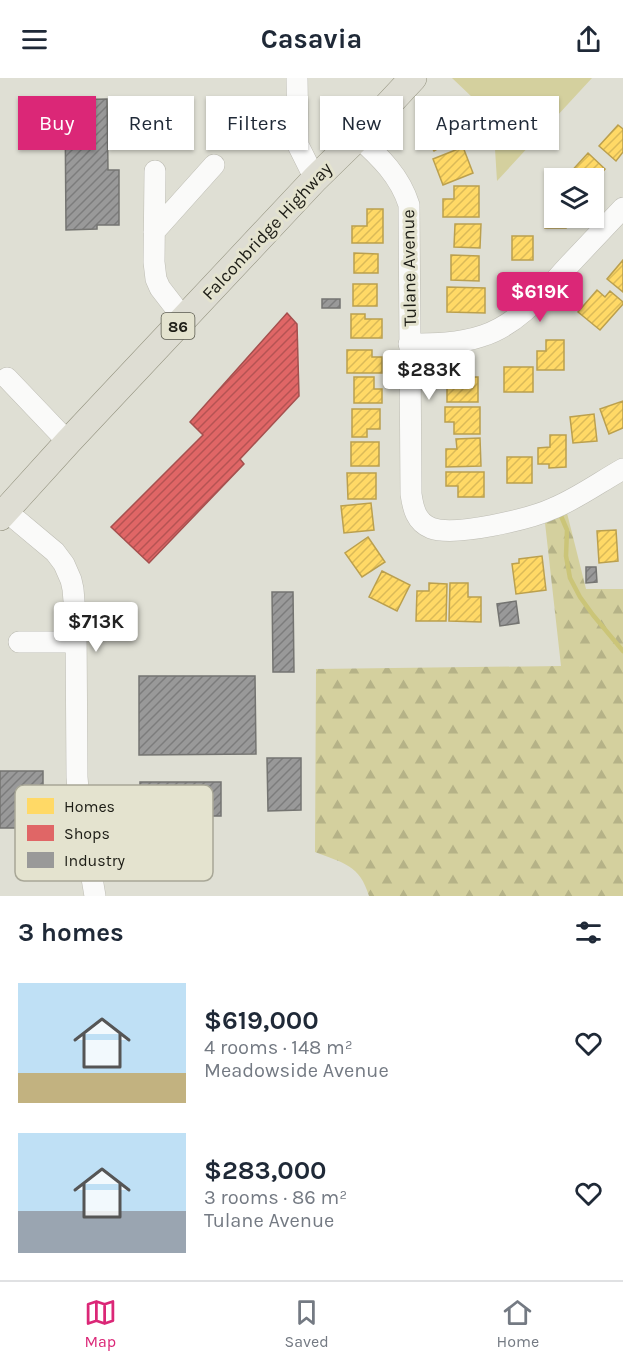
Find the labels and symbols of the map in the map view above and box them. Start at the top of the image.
street label: Falconbridge Highway [197,157,337,305]
street label: Tulane Avenue [397,209,421,327]
pin: $619K [498,272,582,323]
road number: 86 [162,313,195,339]
pin: $283K [387,350,471,401]
pin: $713K [54,602,138,653]
legend [15,785,213,881]
text: Homes [64,797,115,816]
text: Shops [64,824,110,843]
text: Industry [64,851,126,870]

